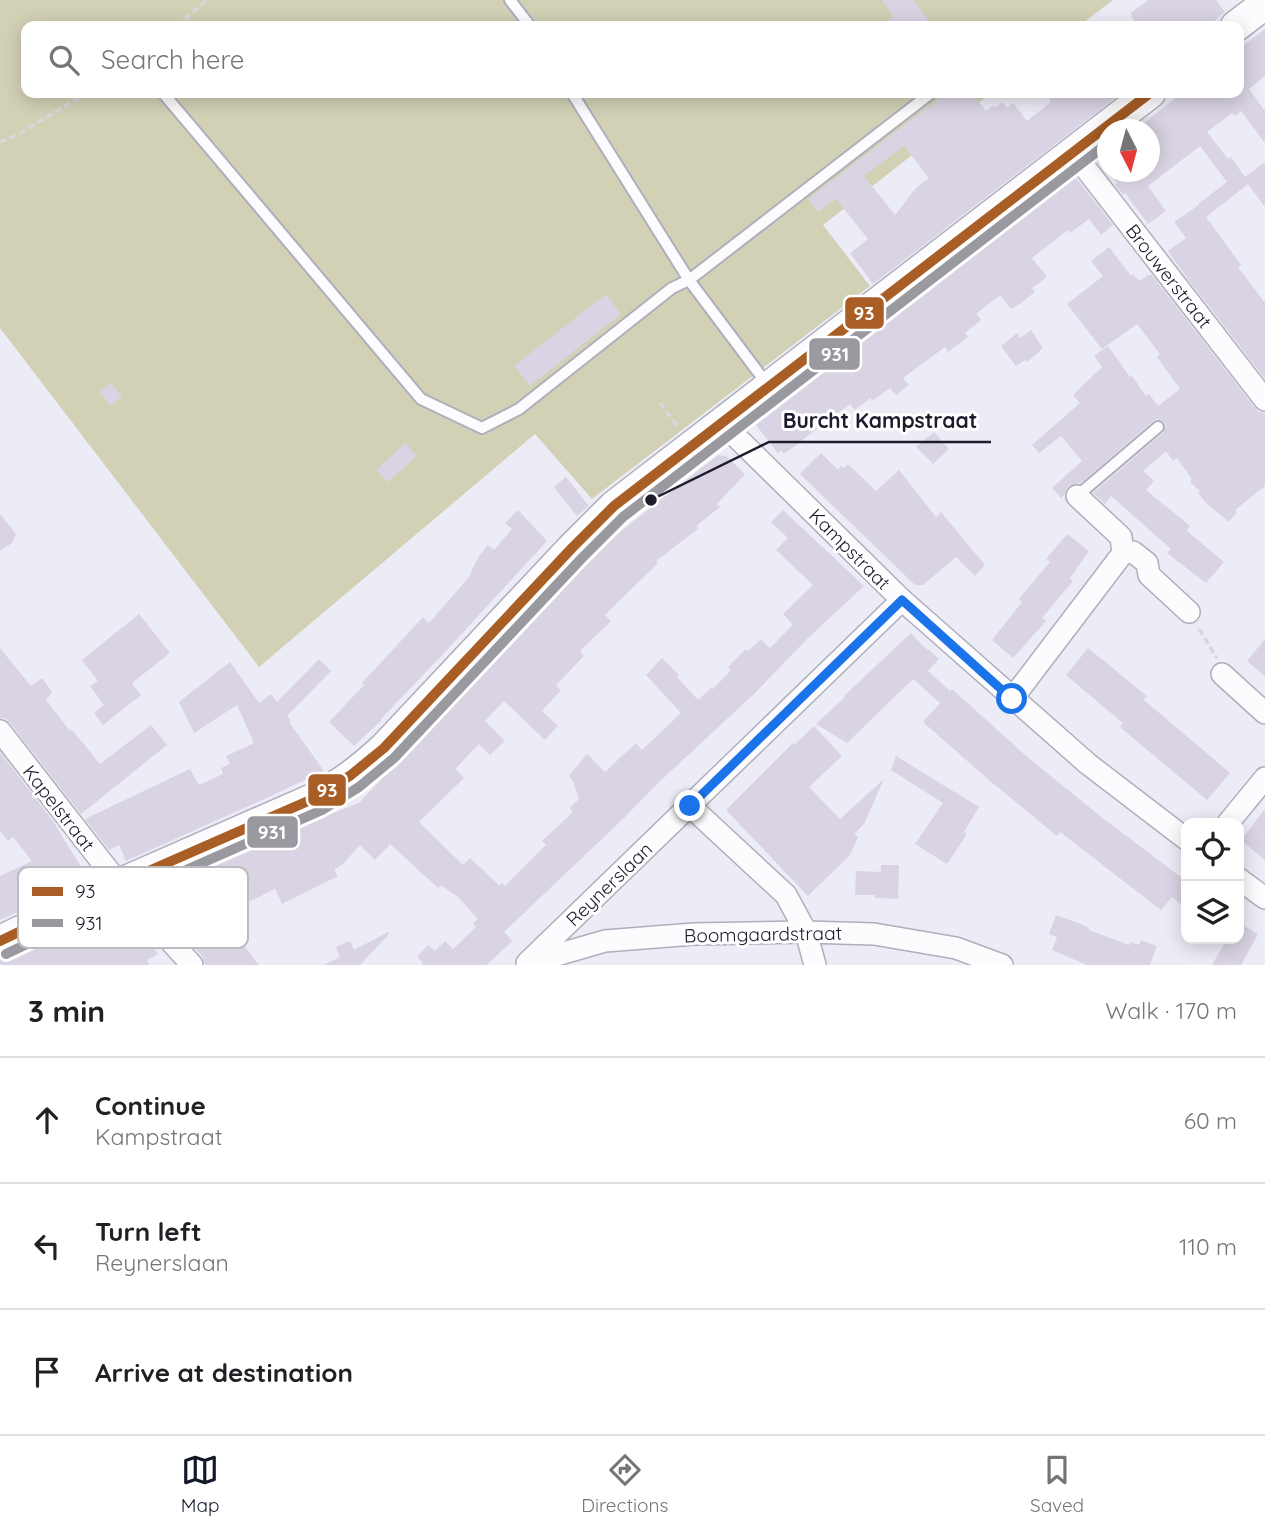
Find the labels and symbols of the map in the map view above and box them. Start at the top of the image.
north arrow [1097,119,1160,182]
street label: Brouwerstraat [1121,219,1217,333]
line badge: 93 [844,296,885,330]
text: 93 [854,301,875,325]
line badge: 931 [808,337,861,371]
text: 931 [821,342,849,366]
callout: Burcht Kampstraat [769,400,991,442]
text: Burcht Kampstraat [783,407,977,433]
street label: Kampstraat [804,503,896,595]
route start [996,683,1027,714]
street label: Kapelstraat [18,760,100,856]
line badge: 93 [307,773,347,807]
text: 93 [317,778,338,802]
route end [674,790,705,821]
line badge: 931 [246,815,299,849]
text: 931 [258,820,286,844]
street label: Reynerslaan [561,837,657,931]
legend [18,867,248,948]
text: 93 [75,879,96,903]
text: 931 [75,911,103,935]
street label: Boomgaardstraat [684,921,842,947]

